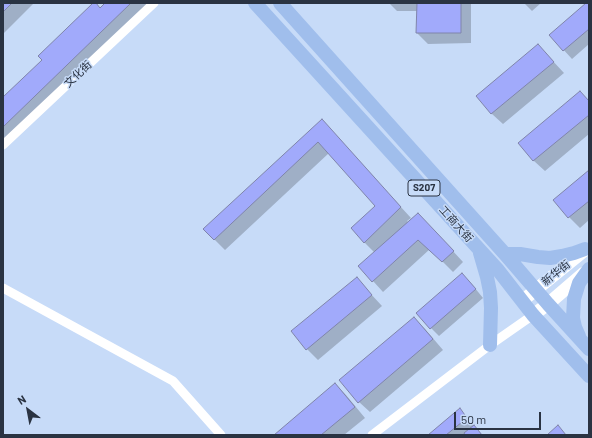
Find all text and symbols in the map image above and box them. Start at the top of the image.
street label: 文化街 [61,58,95,90]
road number: S207 [408,180,440,196]
street label: 工商大街 [436,203,476,245]
street label: 新华街 [539,257,573,289]
north arrow [8,390,48,430]
text: N [15,392,28,407]
scale bar [456,404,543,430]
text: 50 m [461,412,486,426]

